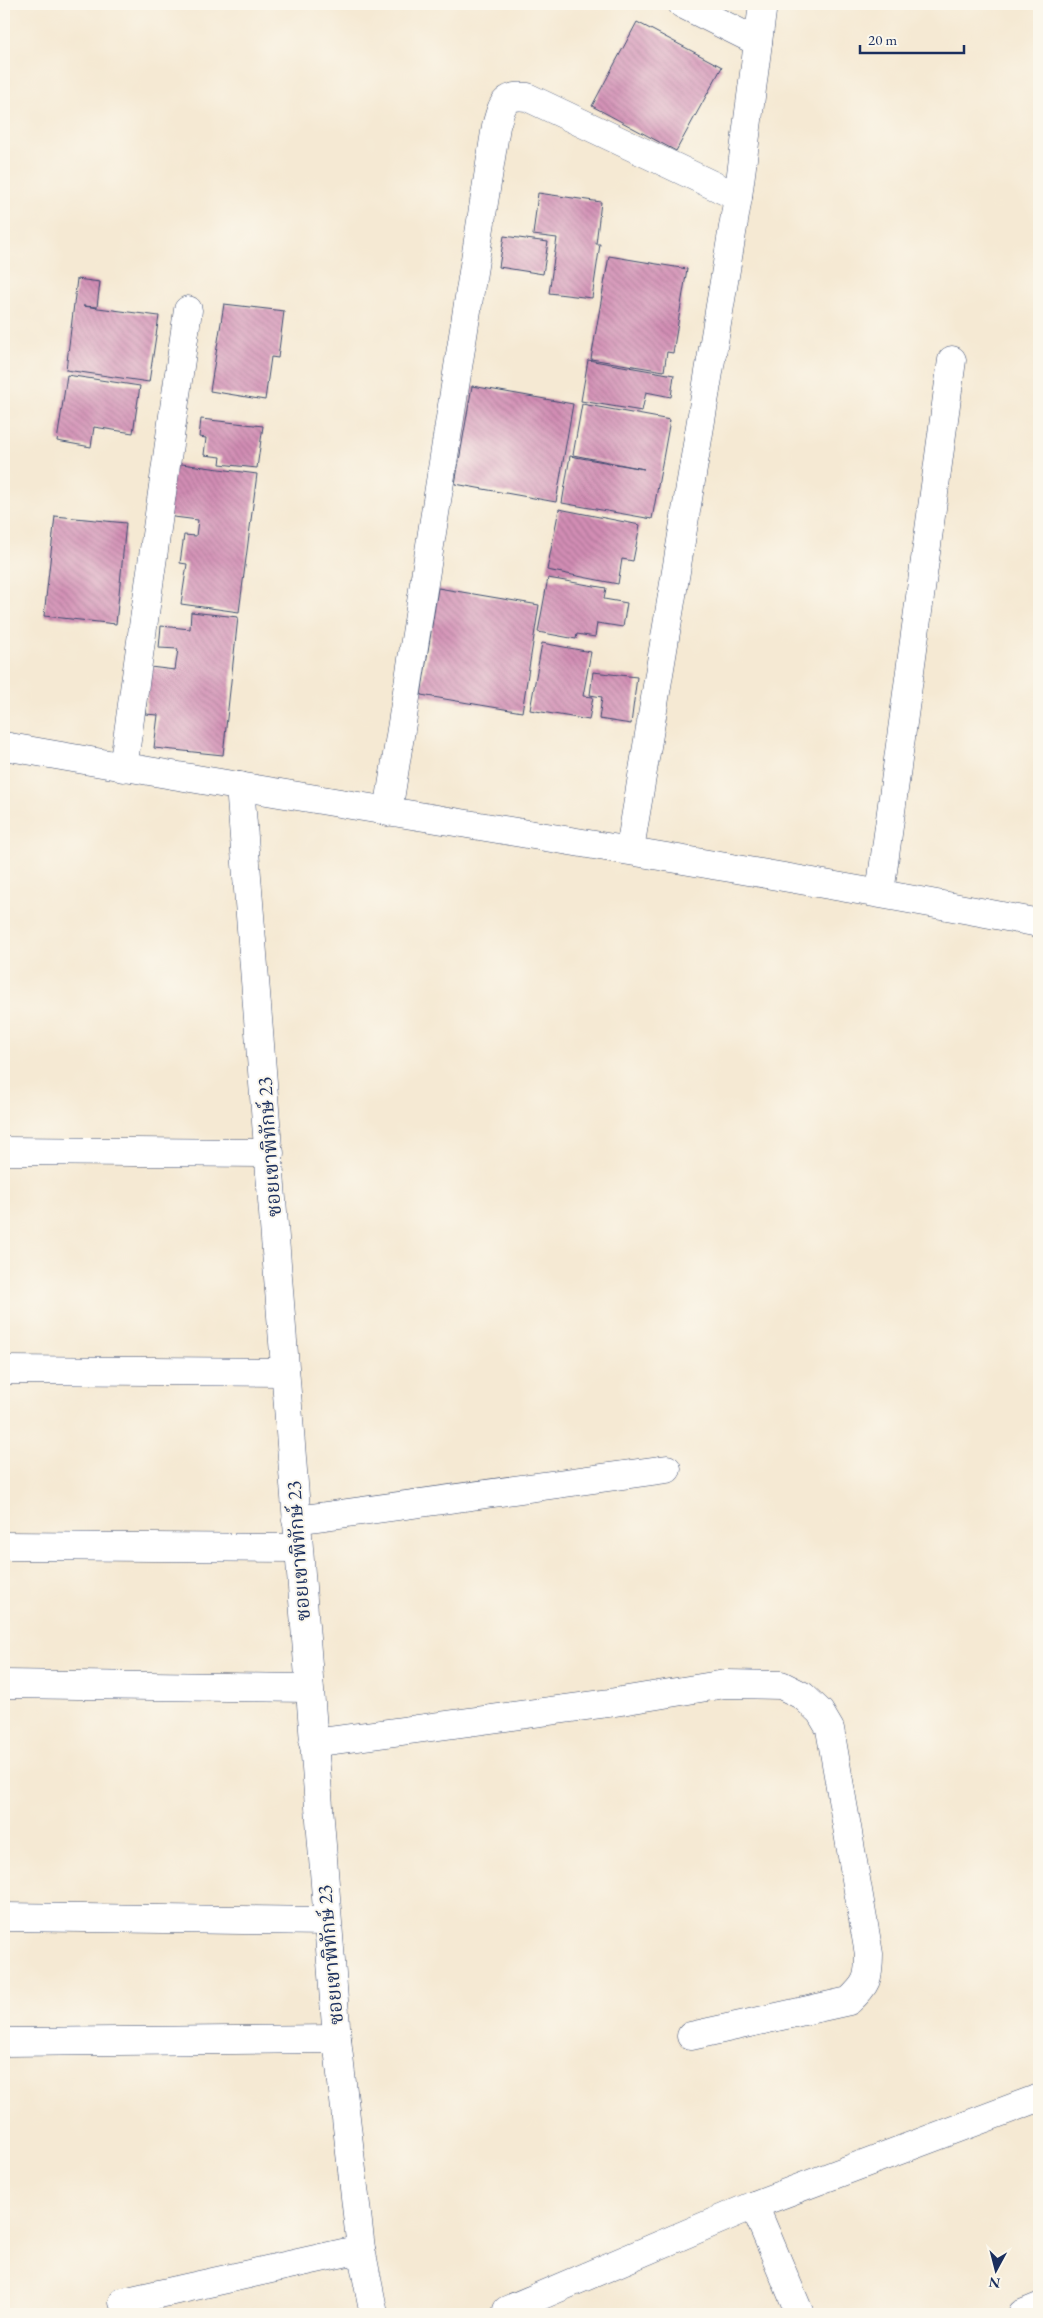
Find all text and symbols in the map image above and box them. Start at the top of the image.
scale bar [860,22,964,54]
text: 20 m [868,30,897,49]
street label: ซอยเขาพิทักษ์ 23 [251,1076,287,1218]
street label: ซอยเขาพิทักษ์ 23 [280,1480,316,1622]
street label: ซอยเขาพิทักษ์ 23 [311,1884,349,2026]
north arrow [970,2246,1020,2296]
text: N [987,2273,1001,2293]

